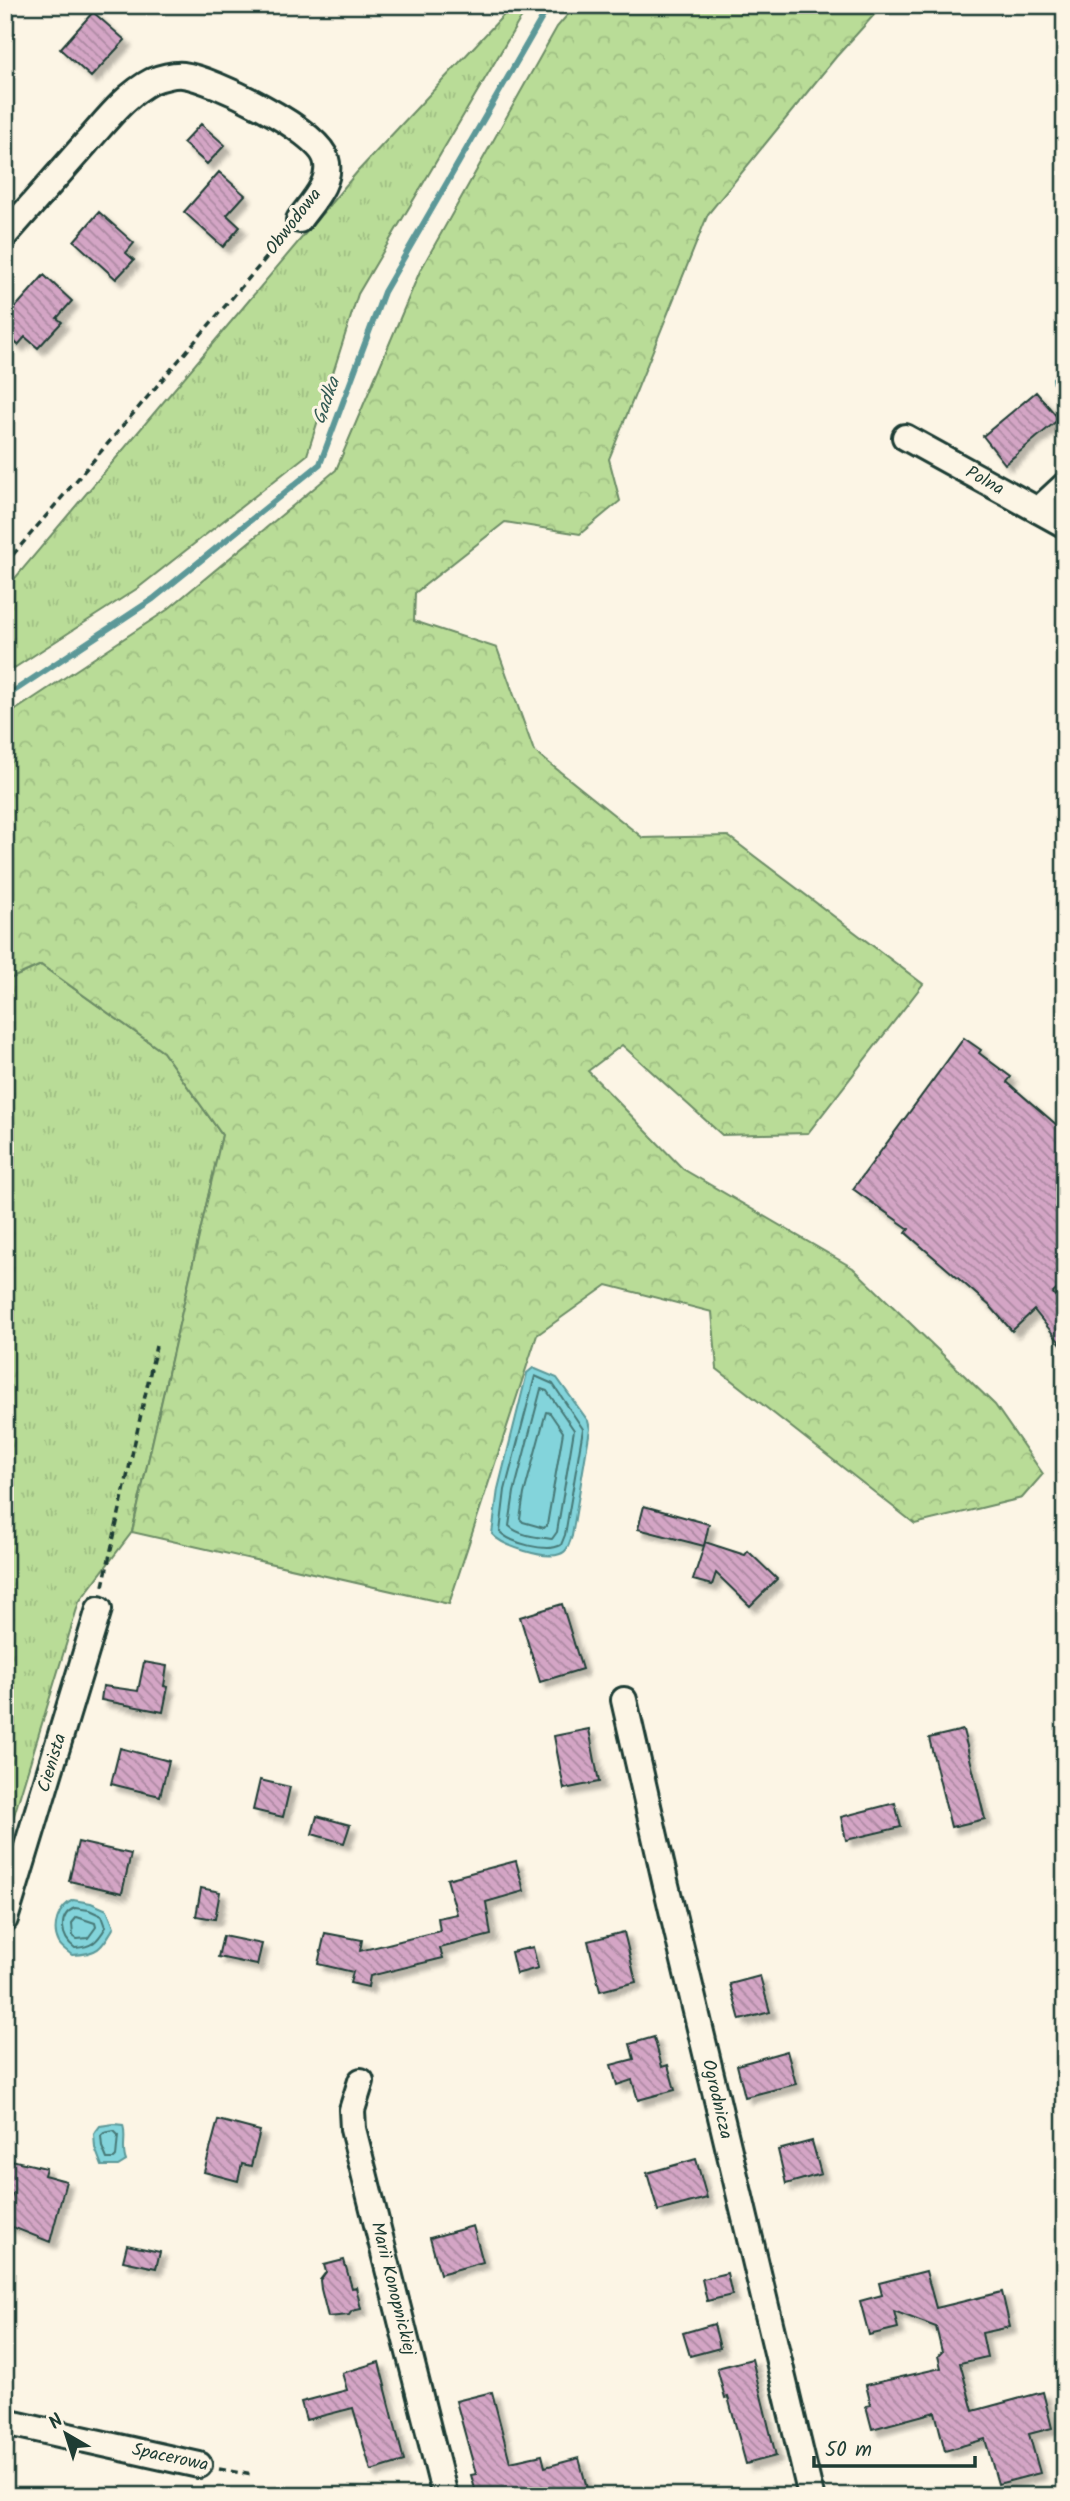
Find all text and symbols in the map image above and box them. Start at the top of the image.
street label: Obwodowa [258,182,330,262]
water label: Gadka [305,372,350,429]
street label: Polna [960,458,1009,503]
street label: Cienista [30,1730,75,1796]
street label: Ogrodnicza [693,2057,740,2142]
street label: Marii Konopnickiej [362,2219,424,2360]
north arrow [32,2400,102,2470]
text: N [42,2407,71,2438]
scale bar [814,2424,976,2468]
text: 50 m [825,2434,872,2467]
street label: Spacerowa [129,2436,211,2480]

